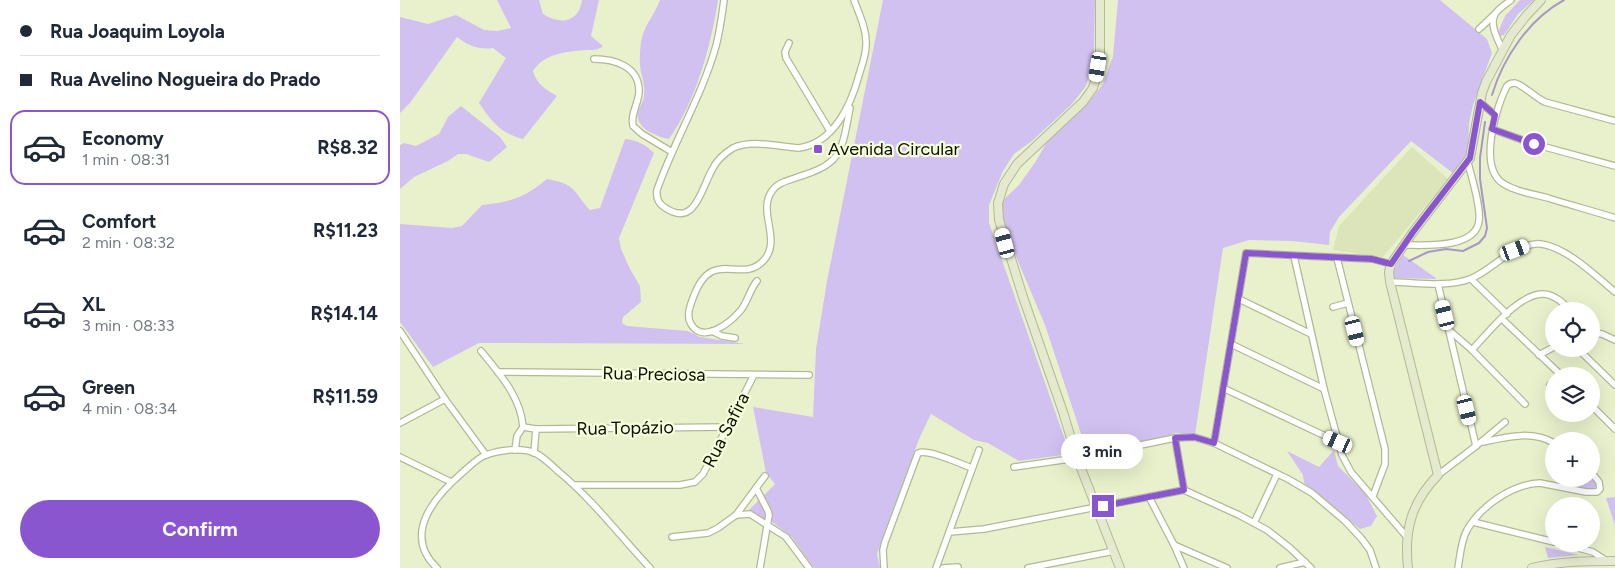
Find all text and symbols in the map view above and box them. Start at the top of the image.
text: Rua Joaquim Loyola [50,20,225,43]
car [1088,51,1107,83]
text: Rua Avelino Nogueira do Prado [50,68,321,91]
icon: car [22,125,67,170]
text: Economy [82,127,164,150]
route start [1523,133,1545,155]
text: R$8.32 [317,136,378,159]
place label: Avenida Circular [828,138,960,160]
marker: Avenida Circular [812,143,824,155]
text: 1 min · 08:31 [82,150,170,169]
icon: car [22,208,67,253]
text: Comfort [82,210,157,233]
text: R$11.23 [313,219,378,242]
car [993,227,1016,259]
text: 2 min · 08:32 [82,233,175,252]
car [1498,238,1531,262]
icon: car [22,291,67,336]
text: XL [82,293,105,316]
car [1434,299,1455,331]
text: R$14.14 [310,302,378,325]
map controls [1545,302,1600,552]
button: locate [1545,302,1600,357]
car [1344,315,1365,347]
text: 3 min · 08:33 [82,316,174,335]
street label: Rua Preciosa [602,362,706,386]
button: layers [1545,367,1600,422]
icon: car [22,374,67,419]
text: Green [82,376,135,399]
text: R$11.59 [312,385,378,408]
street label: Rua Safira [698,389,754,471]
car [1456,394,1477,426]
text: 4 min · 08:34 [82,399,177,418]
street label: Rua Topázio [576,416,674,440]
car [1321,429,1354,455]
button: + [1545,432,1600,487]
callout: 3 min [1062,434,1144,468]
text: 3 min [1082,442,1122,461]
route end [1092,495,1114,517]
button: − [1545,497,1600,552]
button: Confirm [20,500,380,558]

